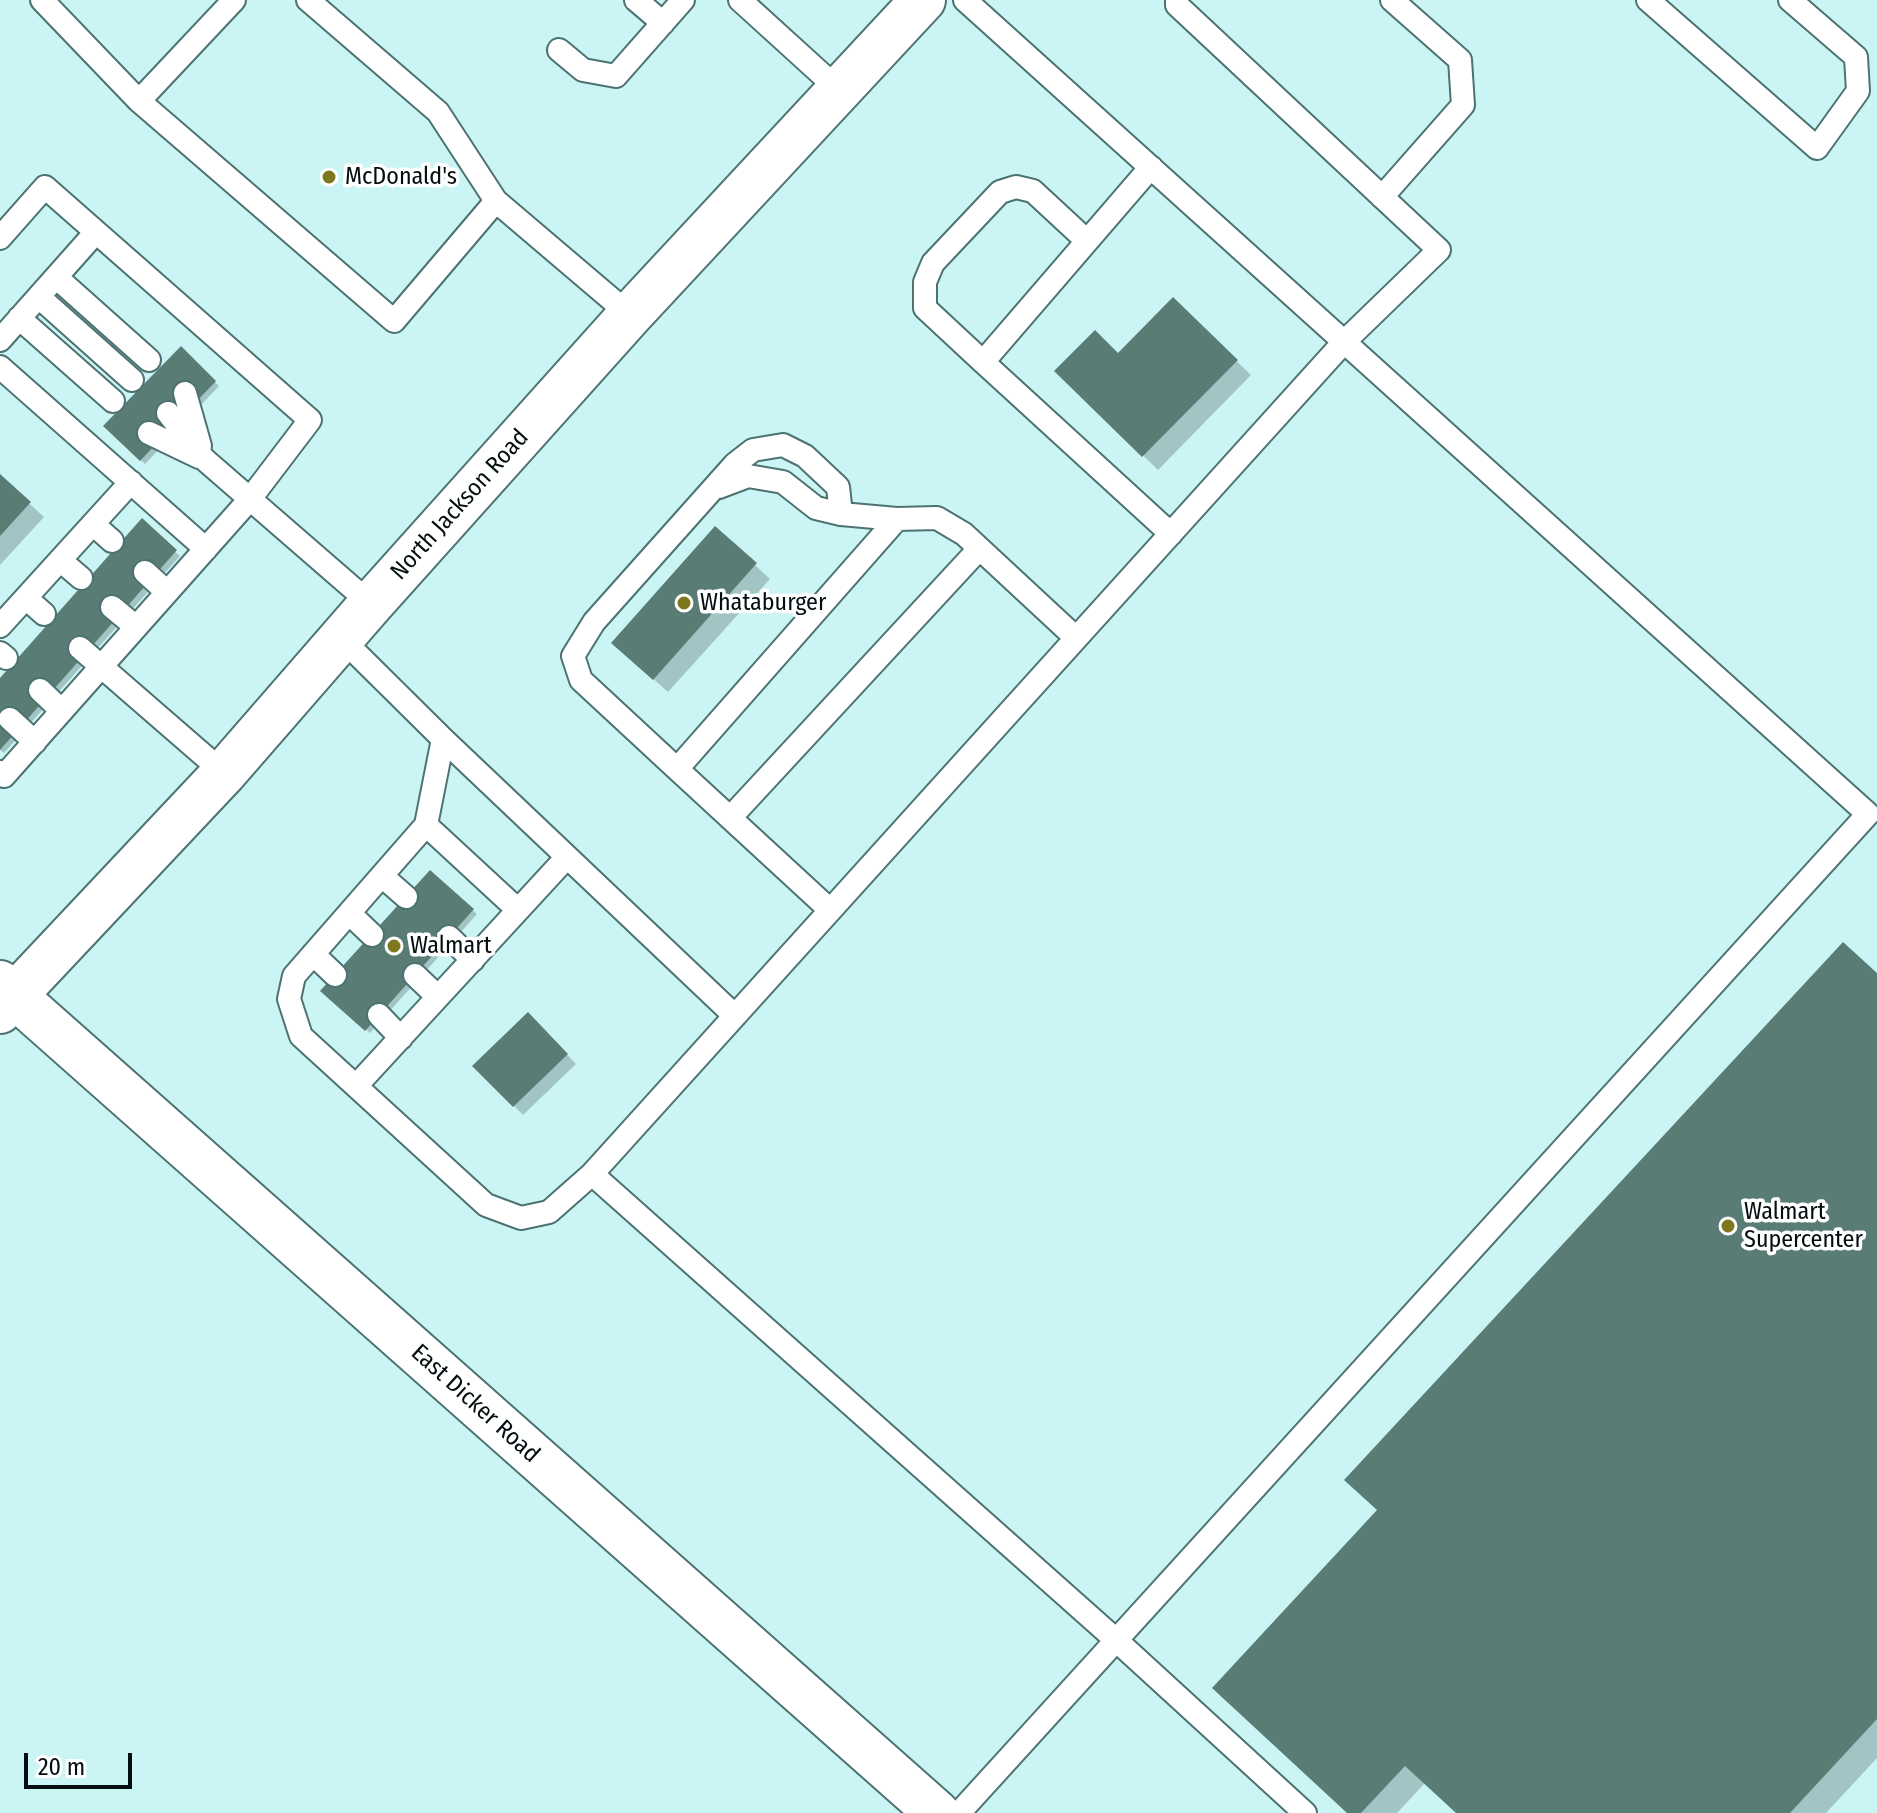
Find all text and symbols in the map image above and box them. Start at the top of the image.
place label: McDonald's [345,163,457,191]
marker: McDonald's [320,168,338,186]
street label: North Jackson Road [385,424,535,586]
place label: Whataburger [700,589,826,617]
marker: Whataburger [675,594,693,612]
place label: Walmart [410,932,492,960]
marker: Walmart [385,937,403,955]
place label: Walmart Supercenter [1744,1198,1863,1254]
marker: Walmart Supercenter [1719,1217,1737,1235]
street label: East Dicker Road [405,1339,545,1469]
scale bar [28,1737,136,1787]
text: 20 m [38,1753,85,1781]

